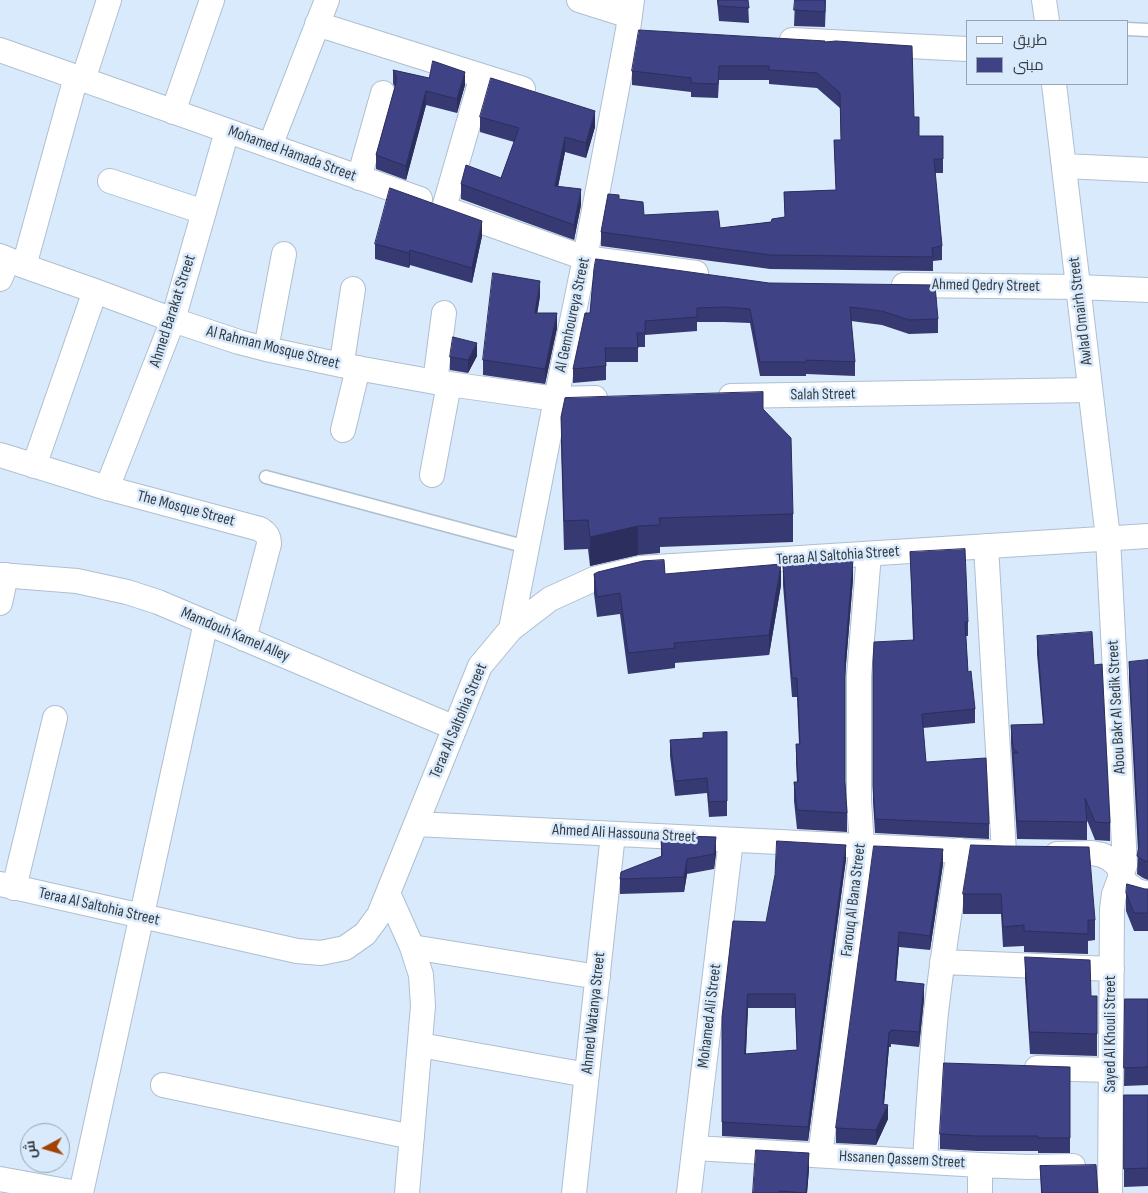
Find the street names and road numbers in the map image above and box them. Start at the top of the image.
street label: Mohamed Hamada Street [225,122,359,186]
street label: Ahmed Barakat Street [146,252,200,370]
street label: Al Gemhoureya Street [551,256,595,374]
street label: Awlad Omairh Street [1065,256,1097,366]
street label: Ahmed Qedry Street [932,275,1040,297]
street label: Al Rahman Mosque Street [204,322,342,374]
street label: Salah Street [790,385,856,405]
street label: The Mosque Street [135,487,237,531]
street label: Teraa Al Saltohia Street [776,542,900,570]
street label: Mamdouh Kamel Alley [178,603,292,667]
street label: Abou Bakr Al Sedik Street [1104,640,1130,774]
street label: Teraa Al Saltohia Street [426,660,492,782]
street label: Ahmed Ali Hassouna Street [552,821,696,847]
street label: Farouq Al Bana Street [838,842,870,958]
street label: Teraa Al Saltohia Street [37,884,161,930]
street label: Ahmed Watanya Street [578,951,610,1075]
street label: Mohamed Ali Street [694,963,726,1069]
street label: Sayed Al Khouli Street [1101,975,1121,1093]
street label: Hssanen Qassem Street [838,1147,966,1173]

